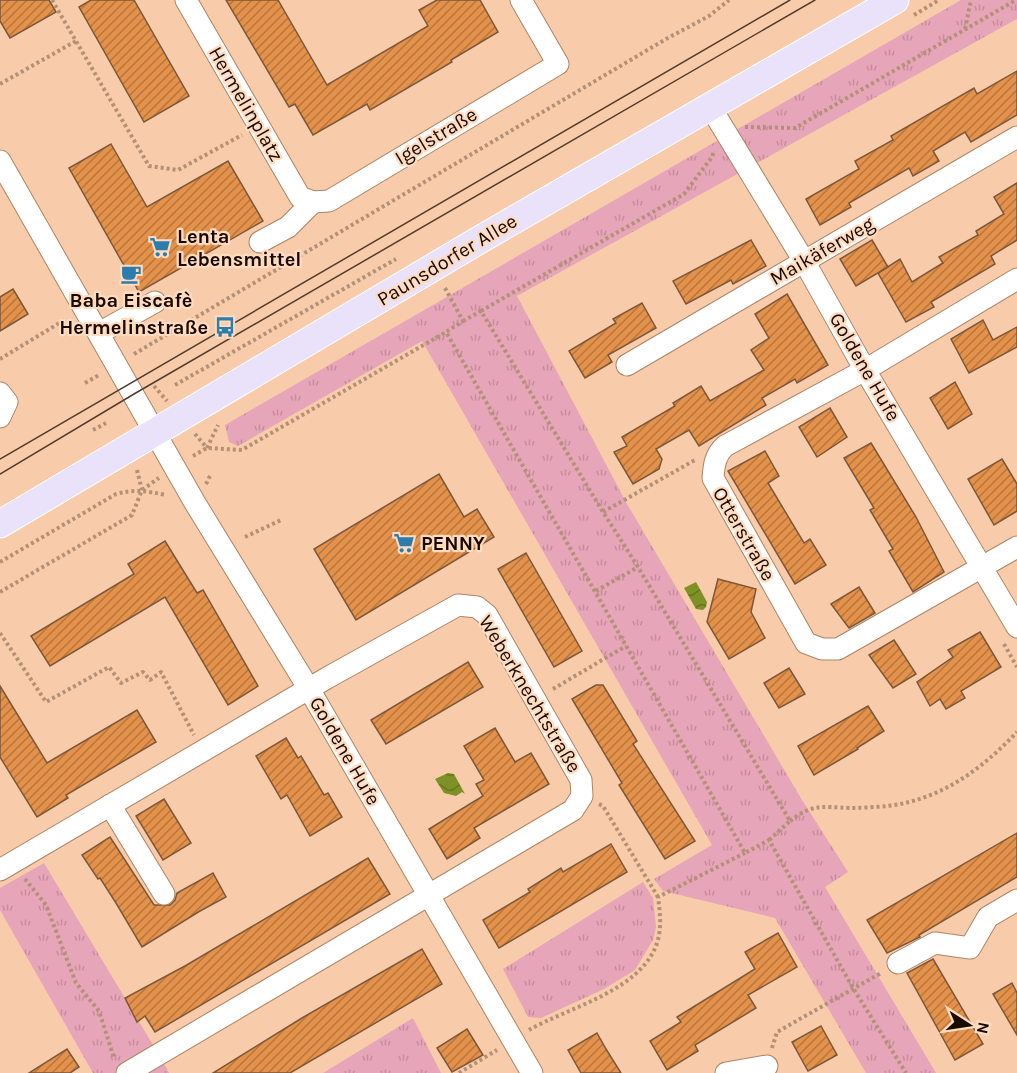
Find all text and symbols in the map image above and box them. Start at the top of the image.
street label: Hermelinplatz [204,42,288,166]
street label: Igelstraße [391,103,481,169]
street label: Paunsdorfer Allee [373,209,521,311]
street label: Maikäferweg [766,212,878,290]
place label: Lenta Lebensmittel [177,225,301,271]
supermarket icon: Lenta Lebensmittel [148,235,172,259]
cafe icon: Baba Eiscafè [119,262,143,286]
place label: Baba Eiscafè [70,289,192,312]
street label: Goldene Hufe [825,309,905,425]
bus stop icon: Hermelinstraße [213,315,237,339]
place label: Hermelinstraße [59,316,208,339]
street label: Otterstraße [708,483,780,585]
supermarket icon: PENNY [392,531,416,555]
place label: PENNY [421,532,485,555]
street label: Weberknechtstraße [474,611,586,777]
street label: Goldene Hufe [305,693,385,809]
north arrow [939,995,999,1055]
text: N [973,1020,994,1036]

